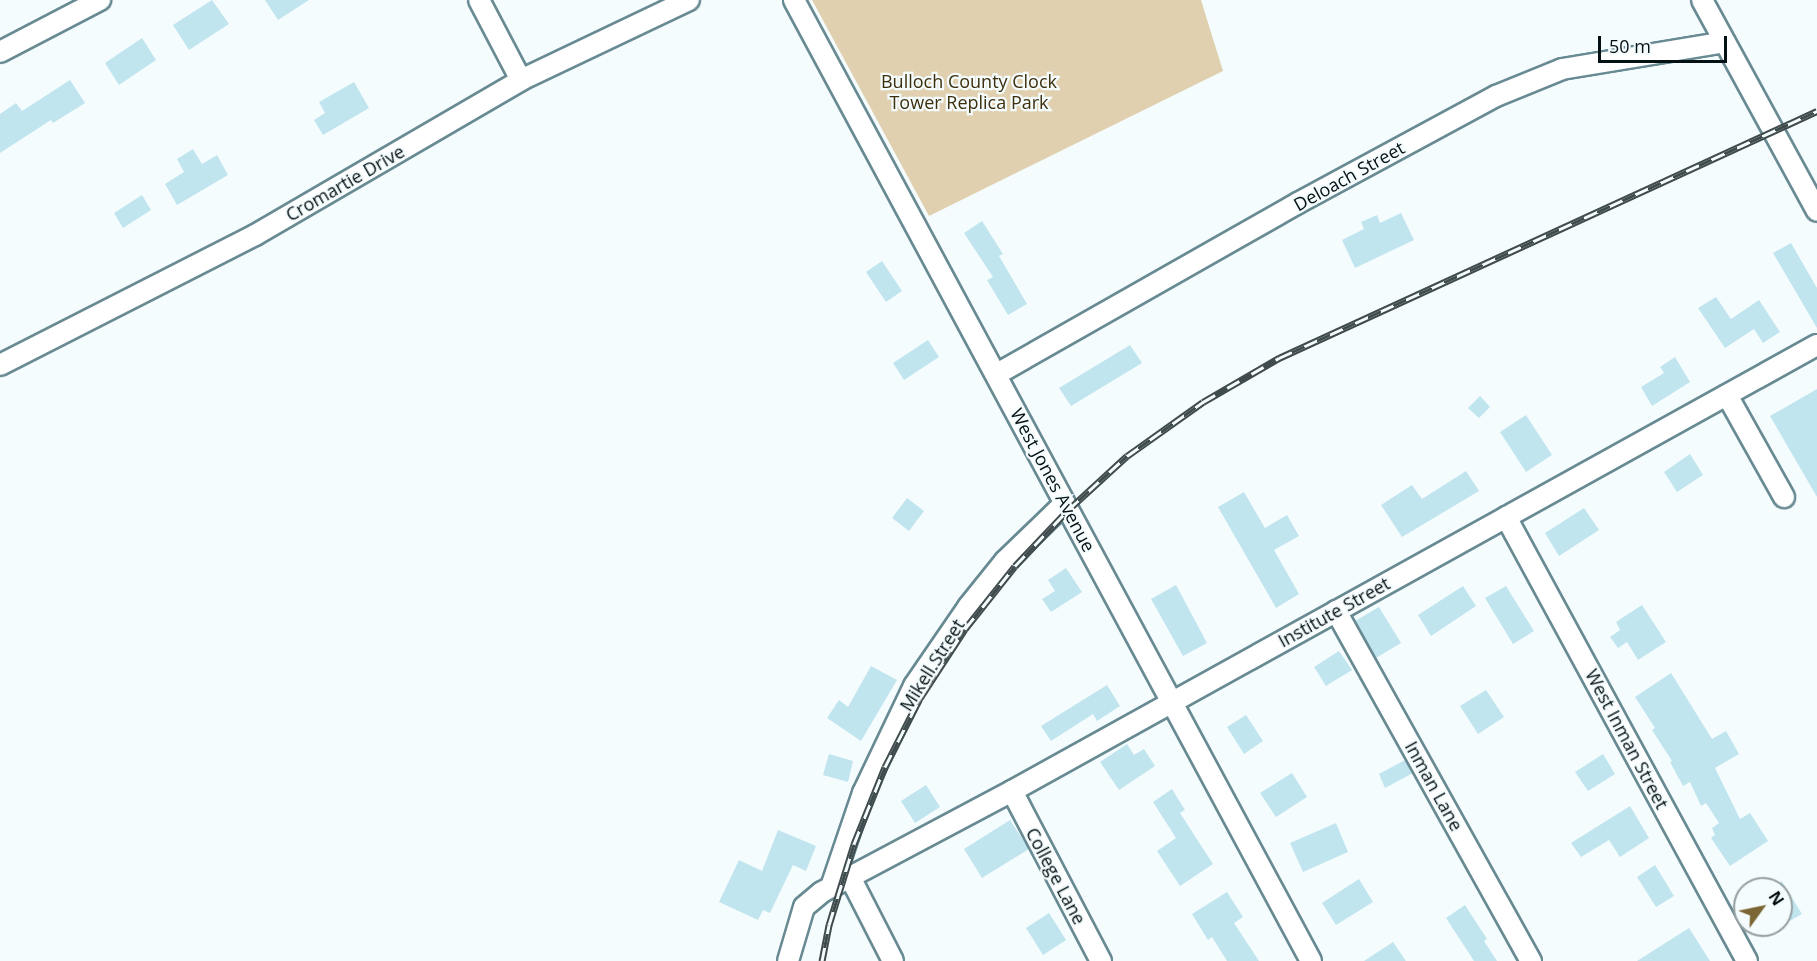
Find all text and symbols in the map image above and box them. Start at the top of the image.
scale bar [1601,24,1730,62]
text: 50 m [1609,34,1651,58]
park label: Bulloch County Clock Tower Replica Park [881,71,1057,113]
street label: Deloach Street [1290,137,1408,215]
street label: Cromartie Drive [282,140,408,226]
street label: West Jones Avenue [1006,405,1100,555]
street label: Institute Street [1274,572,1394,652]
street label: Mikell Street [895,615,969,715]
street label: West Inman Street [1581,665,1673,813]
street label: Inman Lane [1401,737,1467,835]
street label: College Lane [1021,824,1091,928]
north arrow [1733,877,1793,937]
text: N [1764,887,1789,910]

